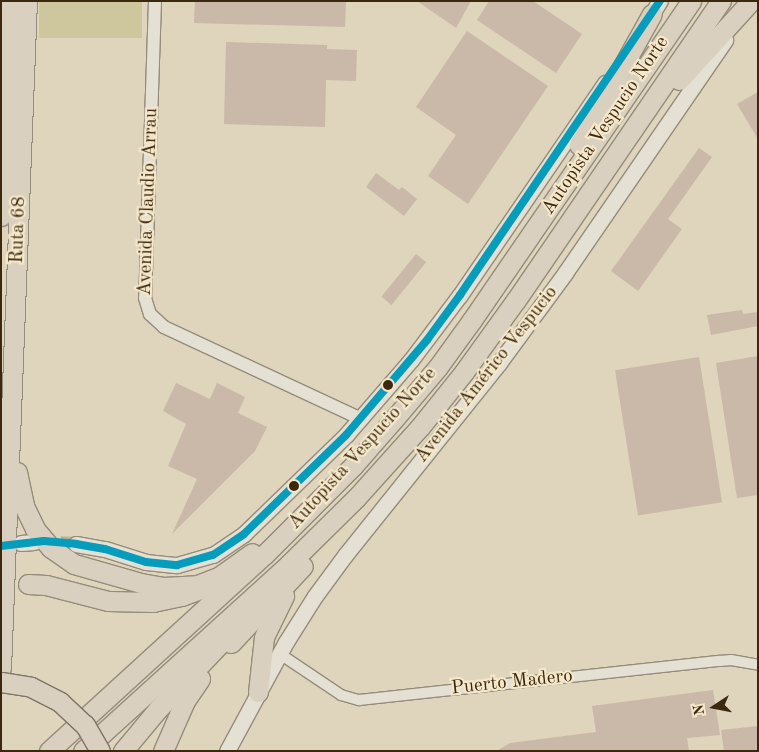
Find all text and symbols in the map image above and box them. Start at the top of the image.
street label: Autopista Vespucio Norte [538,32,674,220]
street label: Avenida Claudio Arrau [134,108,164,296]
street label: Ruta 68 [6,196,32,264]
street label: Avenida Américo Vespucio [411,282,563,468]
street label: Autopista Vespucio Norte [284,363,442,535]
unlabelled marker [383,380,393,390]
unlabelled marker [289,481,299,491]
street label: Puerto Madero [450,665,574,701]
north arrow [689,682,739,732]
text: N [691,703,707,716]

